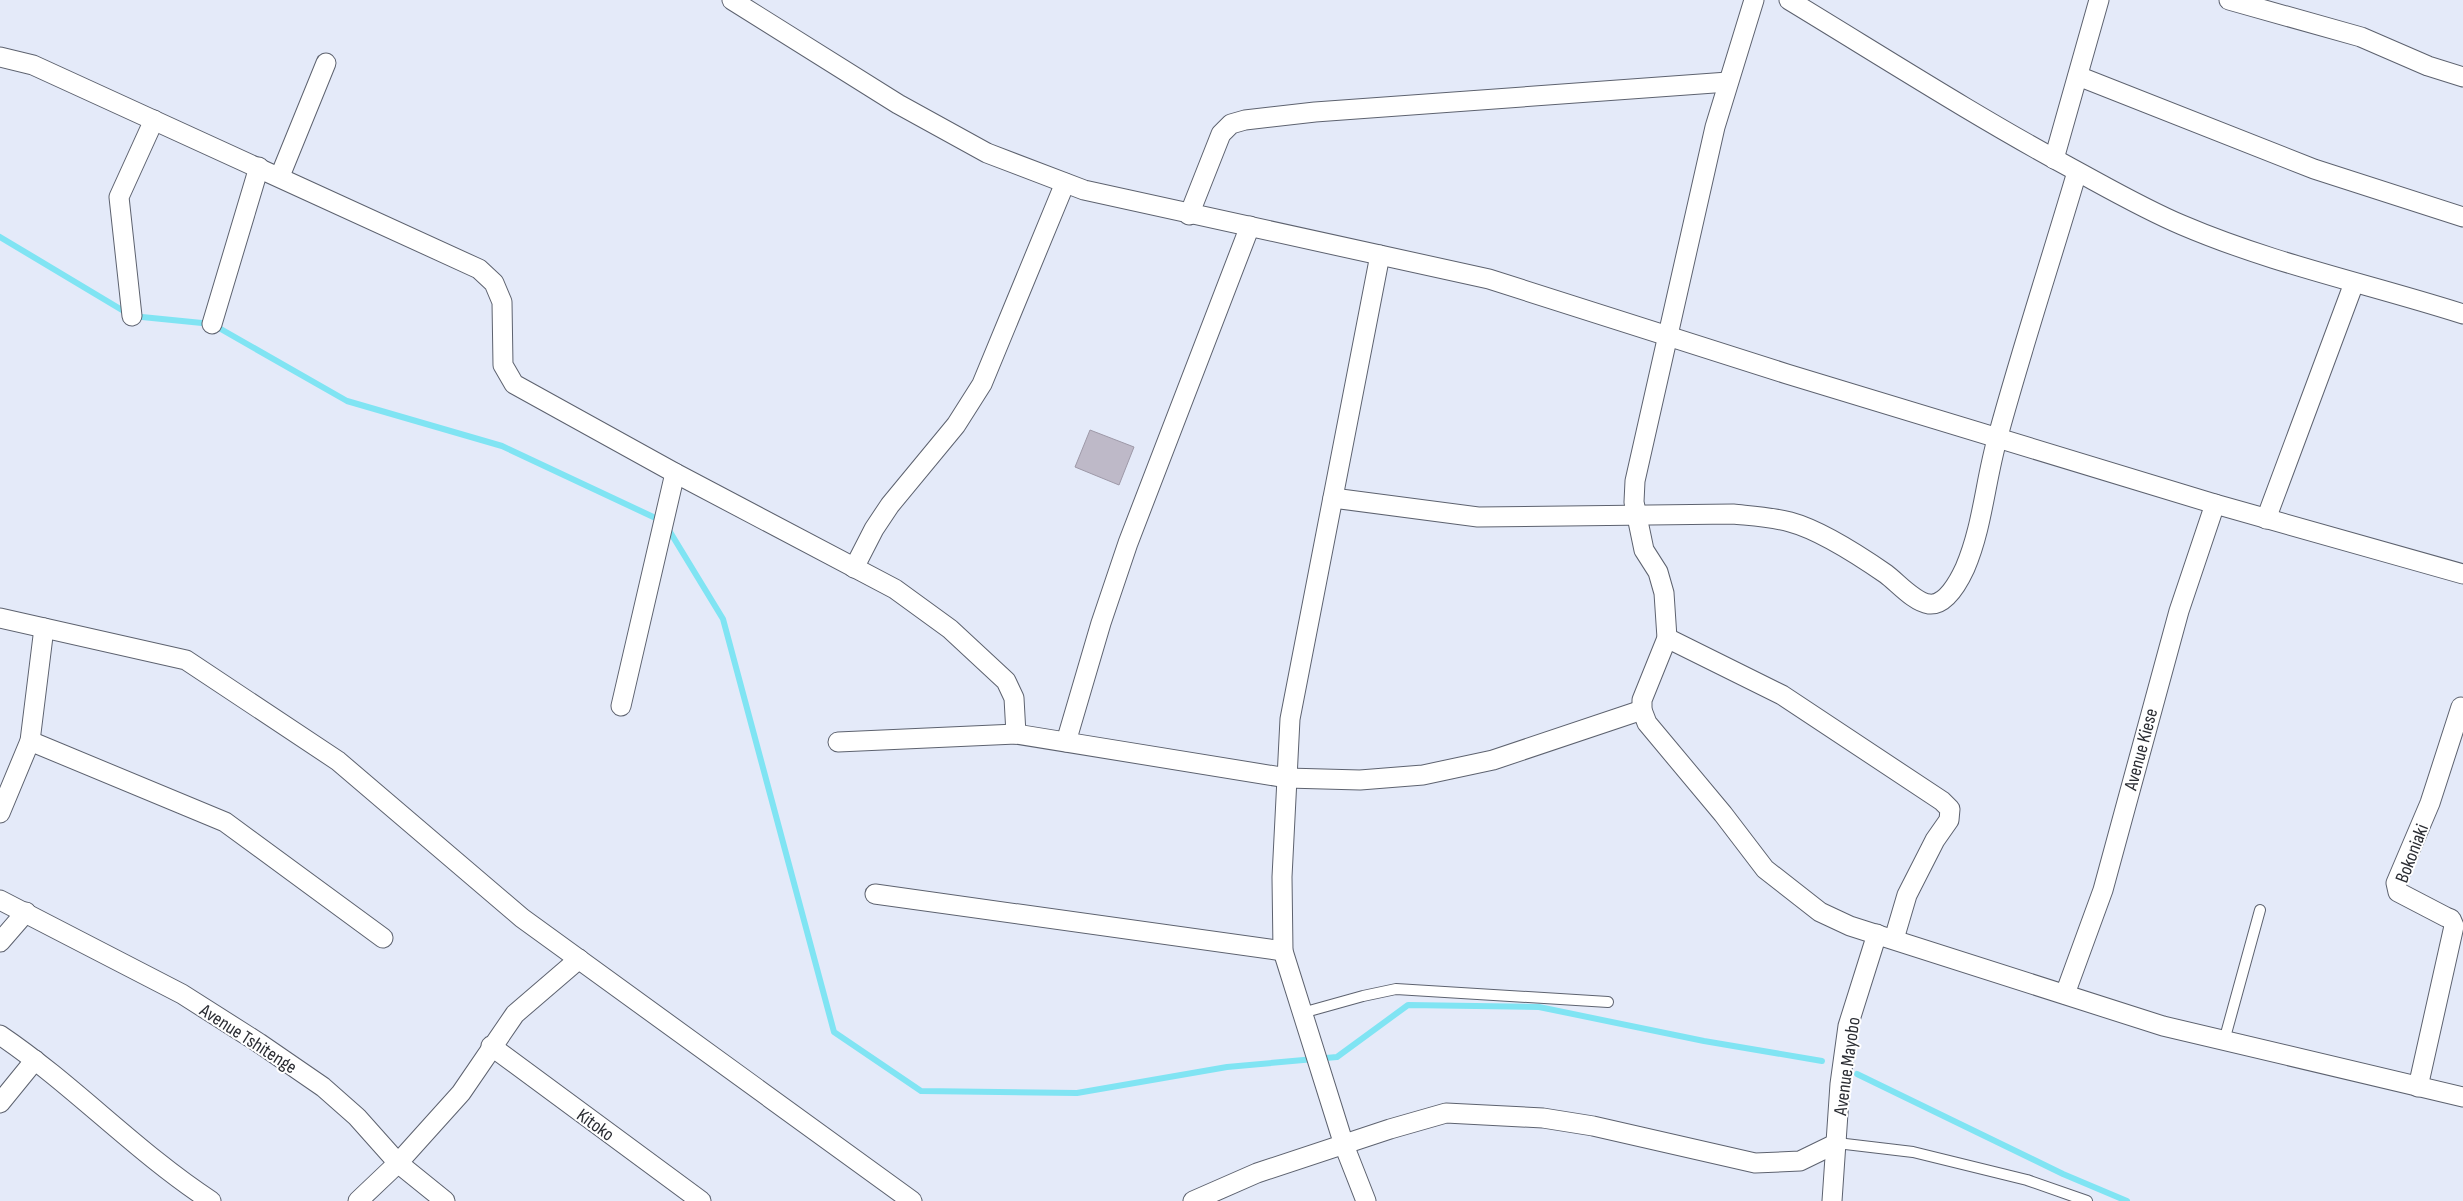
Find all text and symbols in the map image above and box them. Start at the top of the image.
street label: Avenue Kiese [2119,706,2163,794]
street label: Bokoniaki [2391,821,2434,886]
street label: Avenue Tshitenge [194,999,301,1079]
street label: Avenue Mayobo [1829,1016,1866,1118]
street label: Kitoko [572,1104,618,1146]

